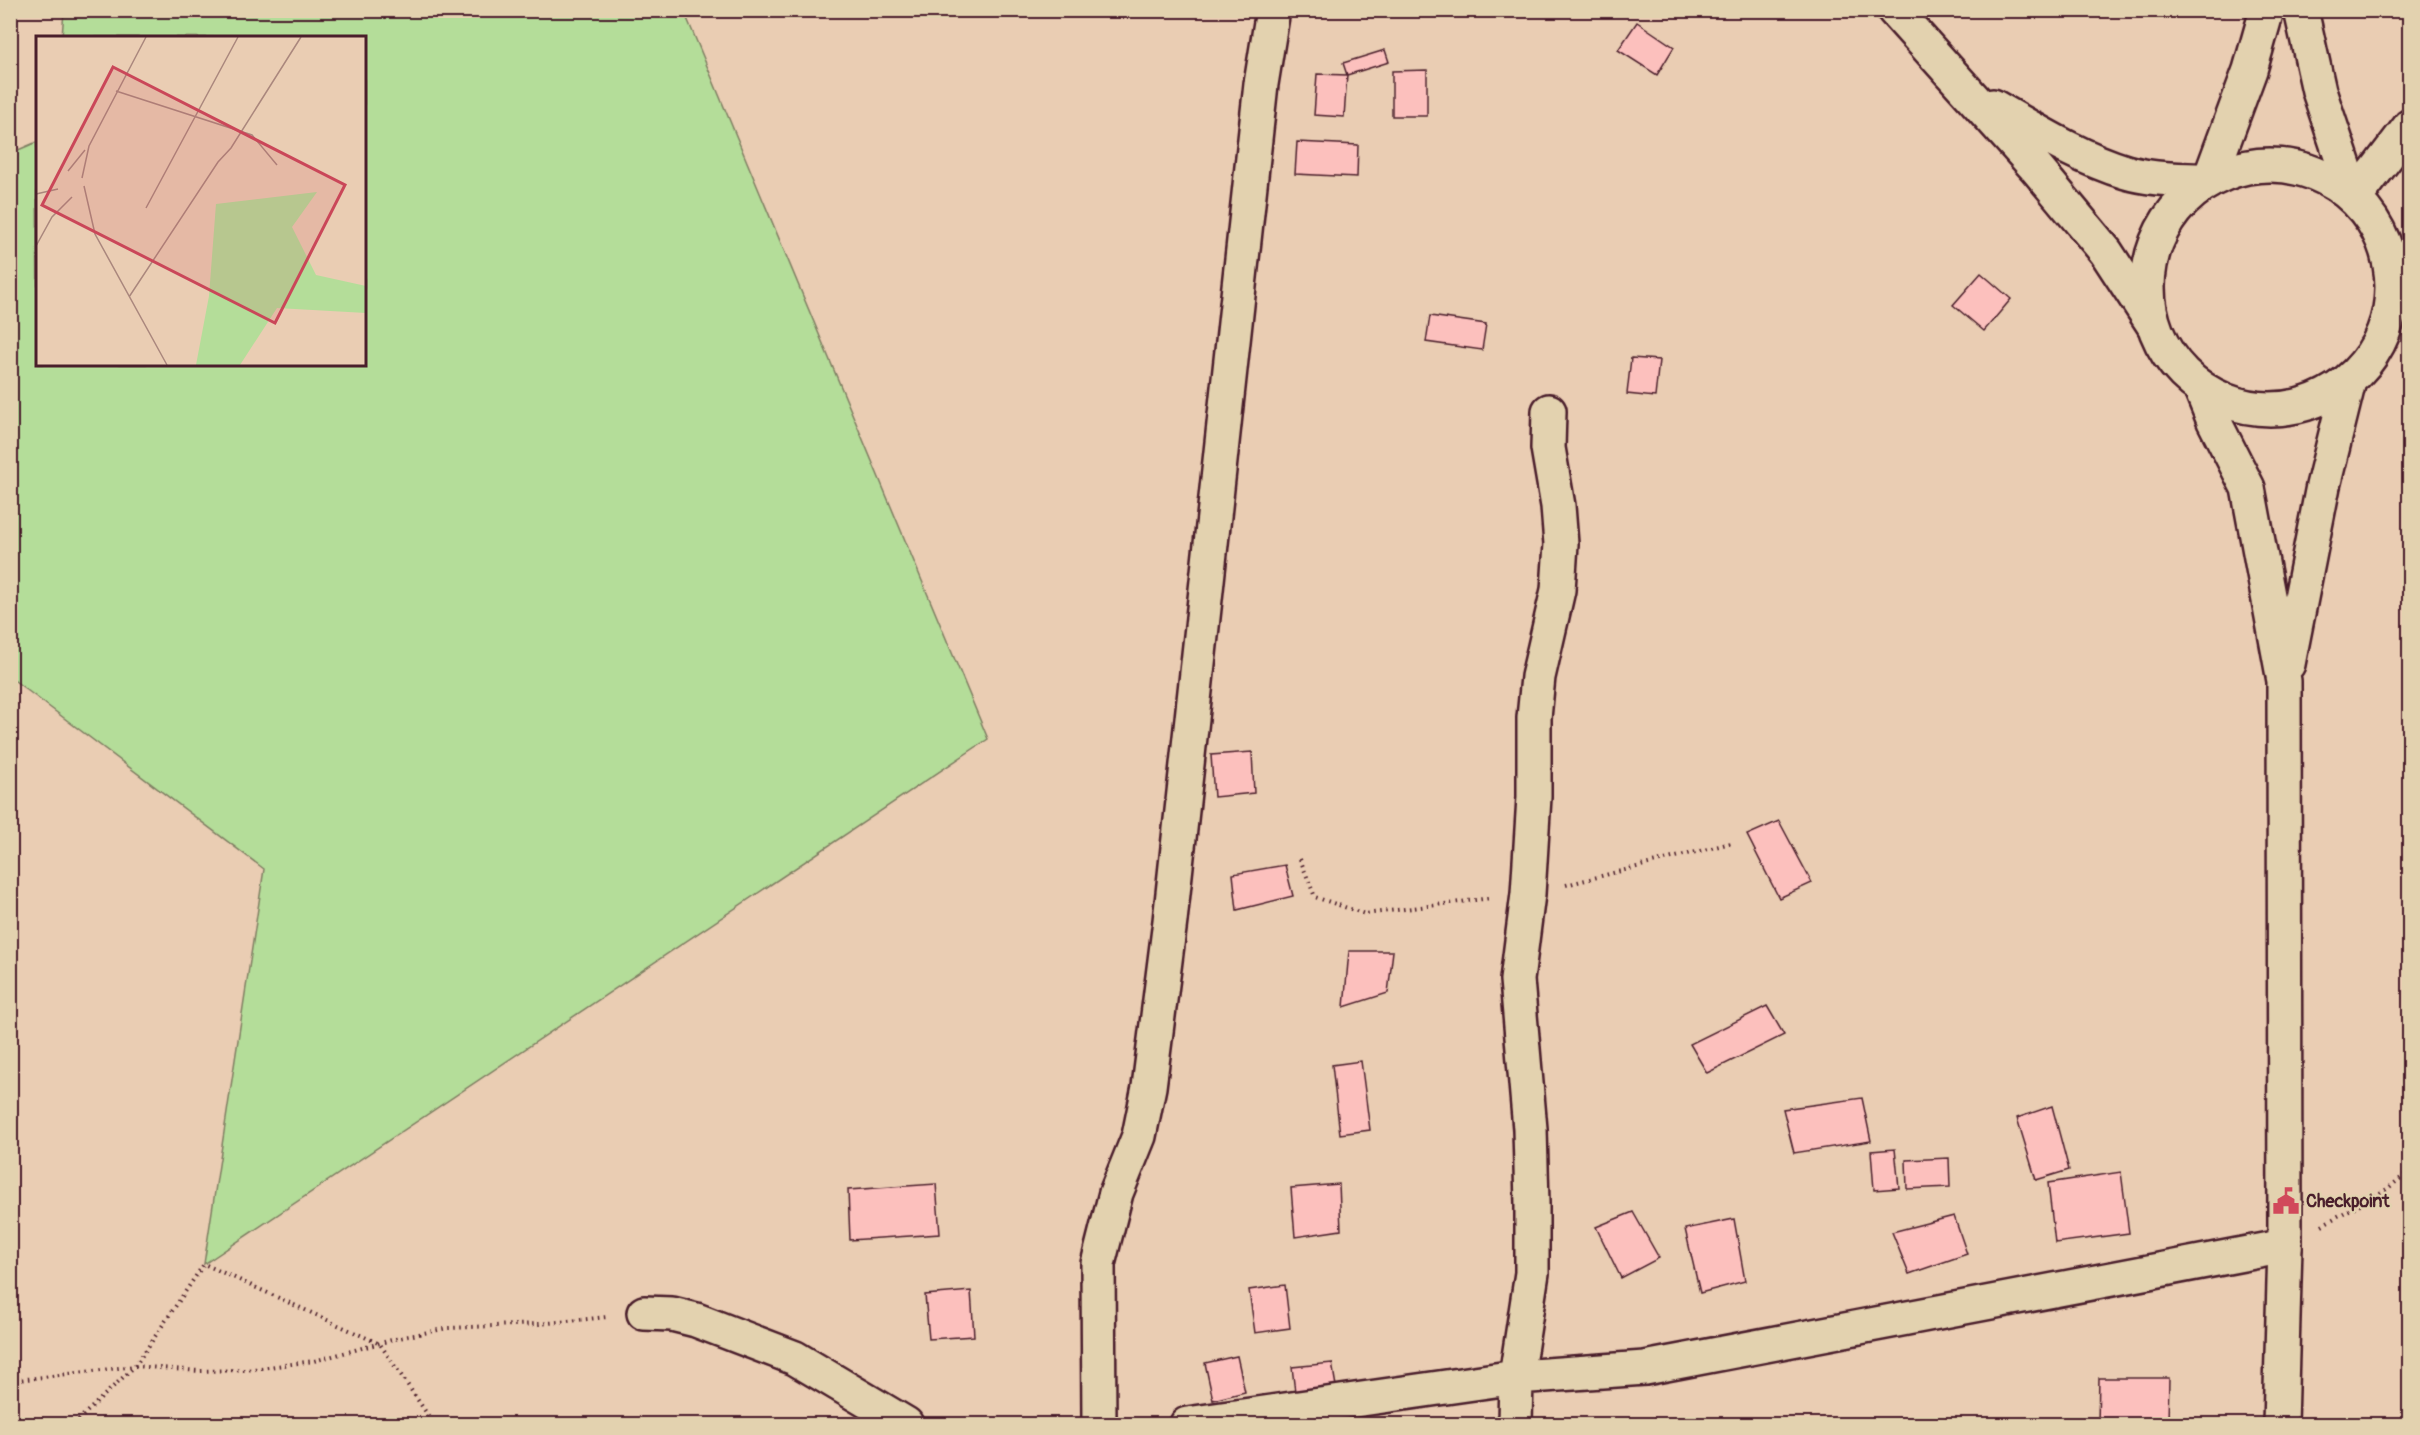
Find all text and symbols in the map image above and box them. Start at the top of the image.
inset map [36,36,366,366]
public building icon: Checkpoint [2271,1186,2301,1216]
place label: Checkpoint [2306,1190,2390,1213]

